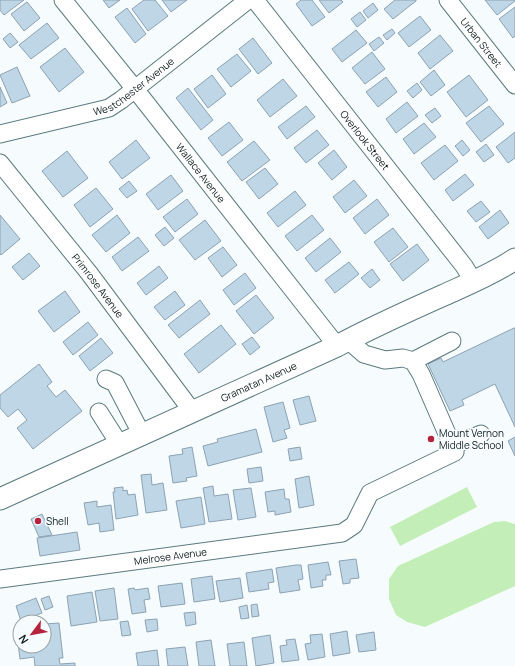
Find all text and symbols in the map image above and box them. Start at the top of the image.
street label: Urban Street [458,15,505,70]
street label: Westchester Avenue [92,54,177,119]
street label: Overlook Street [337,107,393,173]
street label: Wallace Avenue [173,140,229,206]
street label: Primrose Avenue [69,251,127,321]
street label: Gramatan Avenue [218,358,299,405]
place label: Mount Vernon Middle School [439,426,504,452]
marker: Mount Vernon Middle School [426,434,436,444]
place label: Shell [46,514,69,528]
marker: Shell [33,516,43,526]
street label: Melrose Avenue [133,544,208,568]
north arrow [12,614,52,654]
text: N [15,632,32,647]

